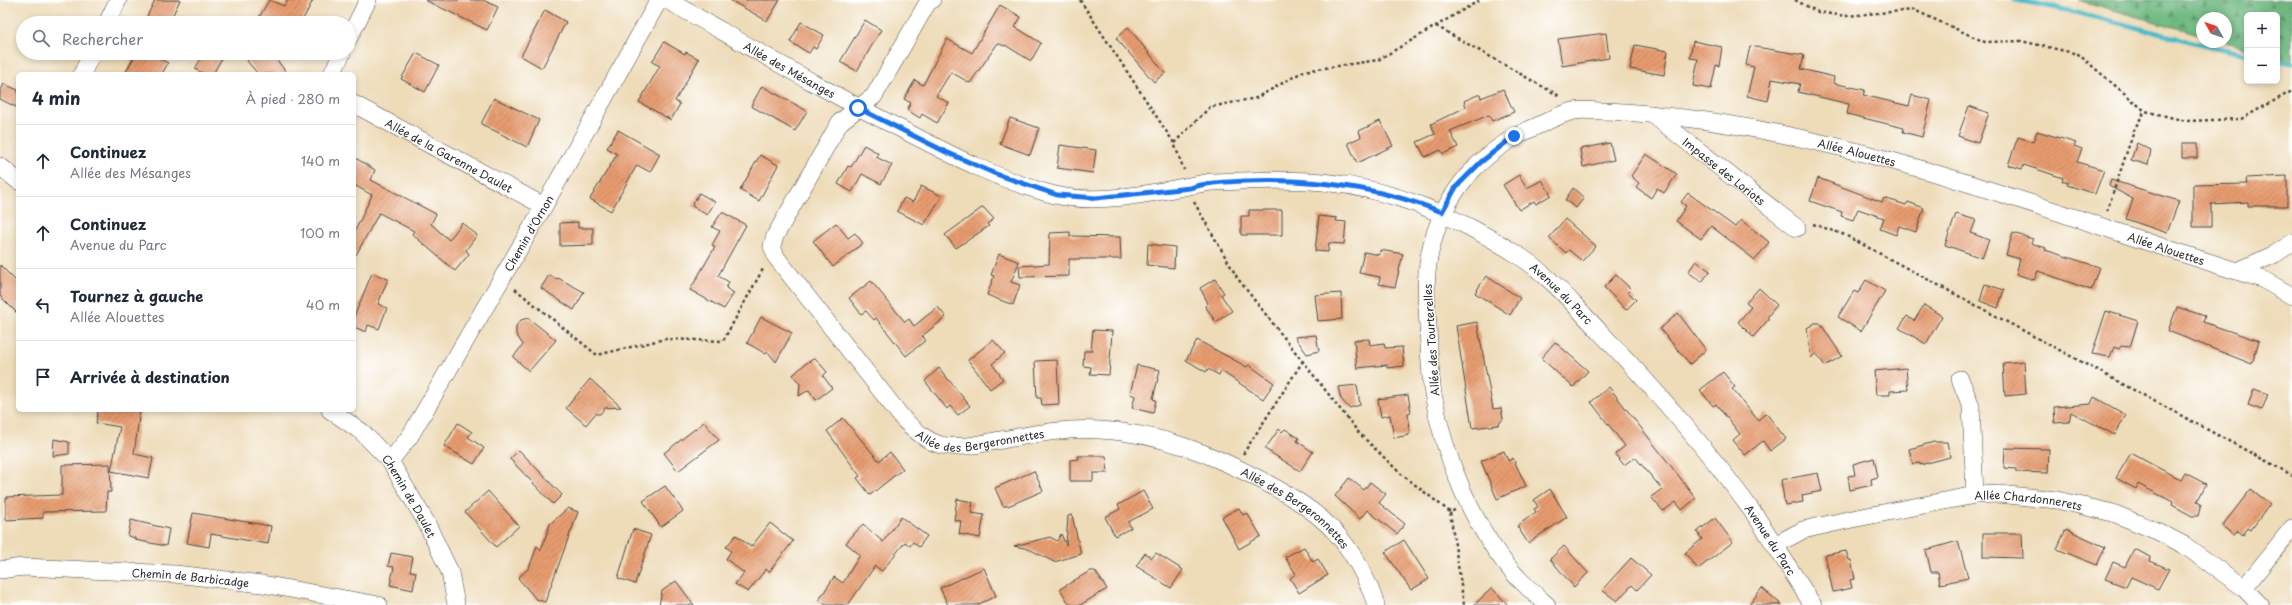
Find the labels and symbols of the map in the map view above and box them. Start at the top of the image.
north arrow [2196,12,2232,48]
street label: Allée des Mésanges [741,37,839,102]
route start [849,99,867,117]
street label: Allée de la Garenne Daulet [382,114,516,196]
route end [1505,127,1523,145]
street label: Impasse des Loriots [1679,133,1769,209]
street label: Allée Alouettes [1816,134,1898,170]
street label: Chemin d'Ornon [499,192,557,274]
street label: Allée Alouettes [2126,227,2207,269]
street label: Avenue du Parc [1527,258,1597,328]
street label: Allée des Tourterelles [1419,283,1443,397]
street label: Allée des Bergeronnettes [913,424,1045,455]
street label: Chemin de Daulet [379,450,441,541]
street label: Allée des Bergeronnettes [1238,463,1354,552]
street label: Allée Chardonnerets [1974,485,2084,514]
street label: Avenue du Parc [1741,501,1800,579]
street label: Chemin de Barbicadge [131,564,250,591]

